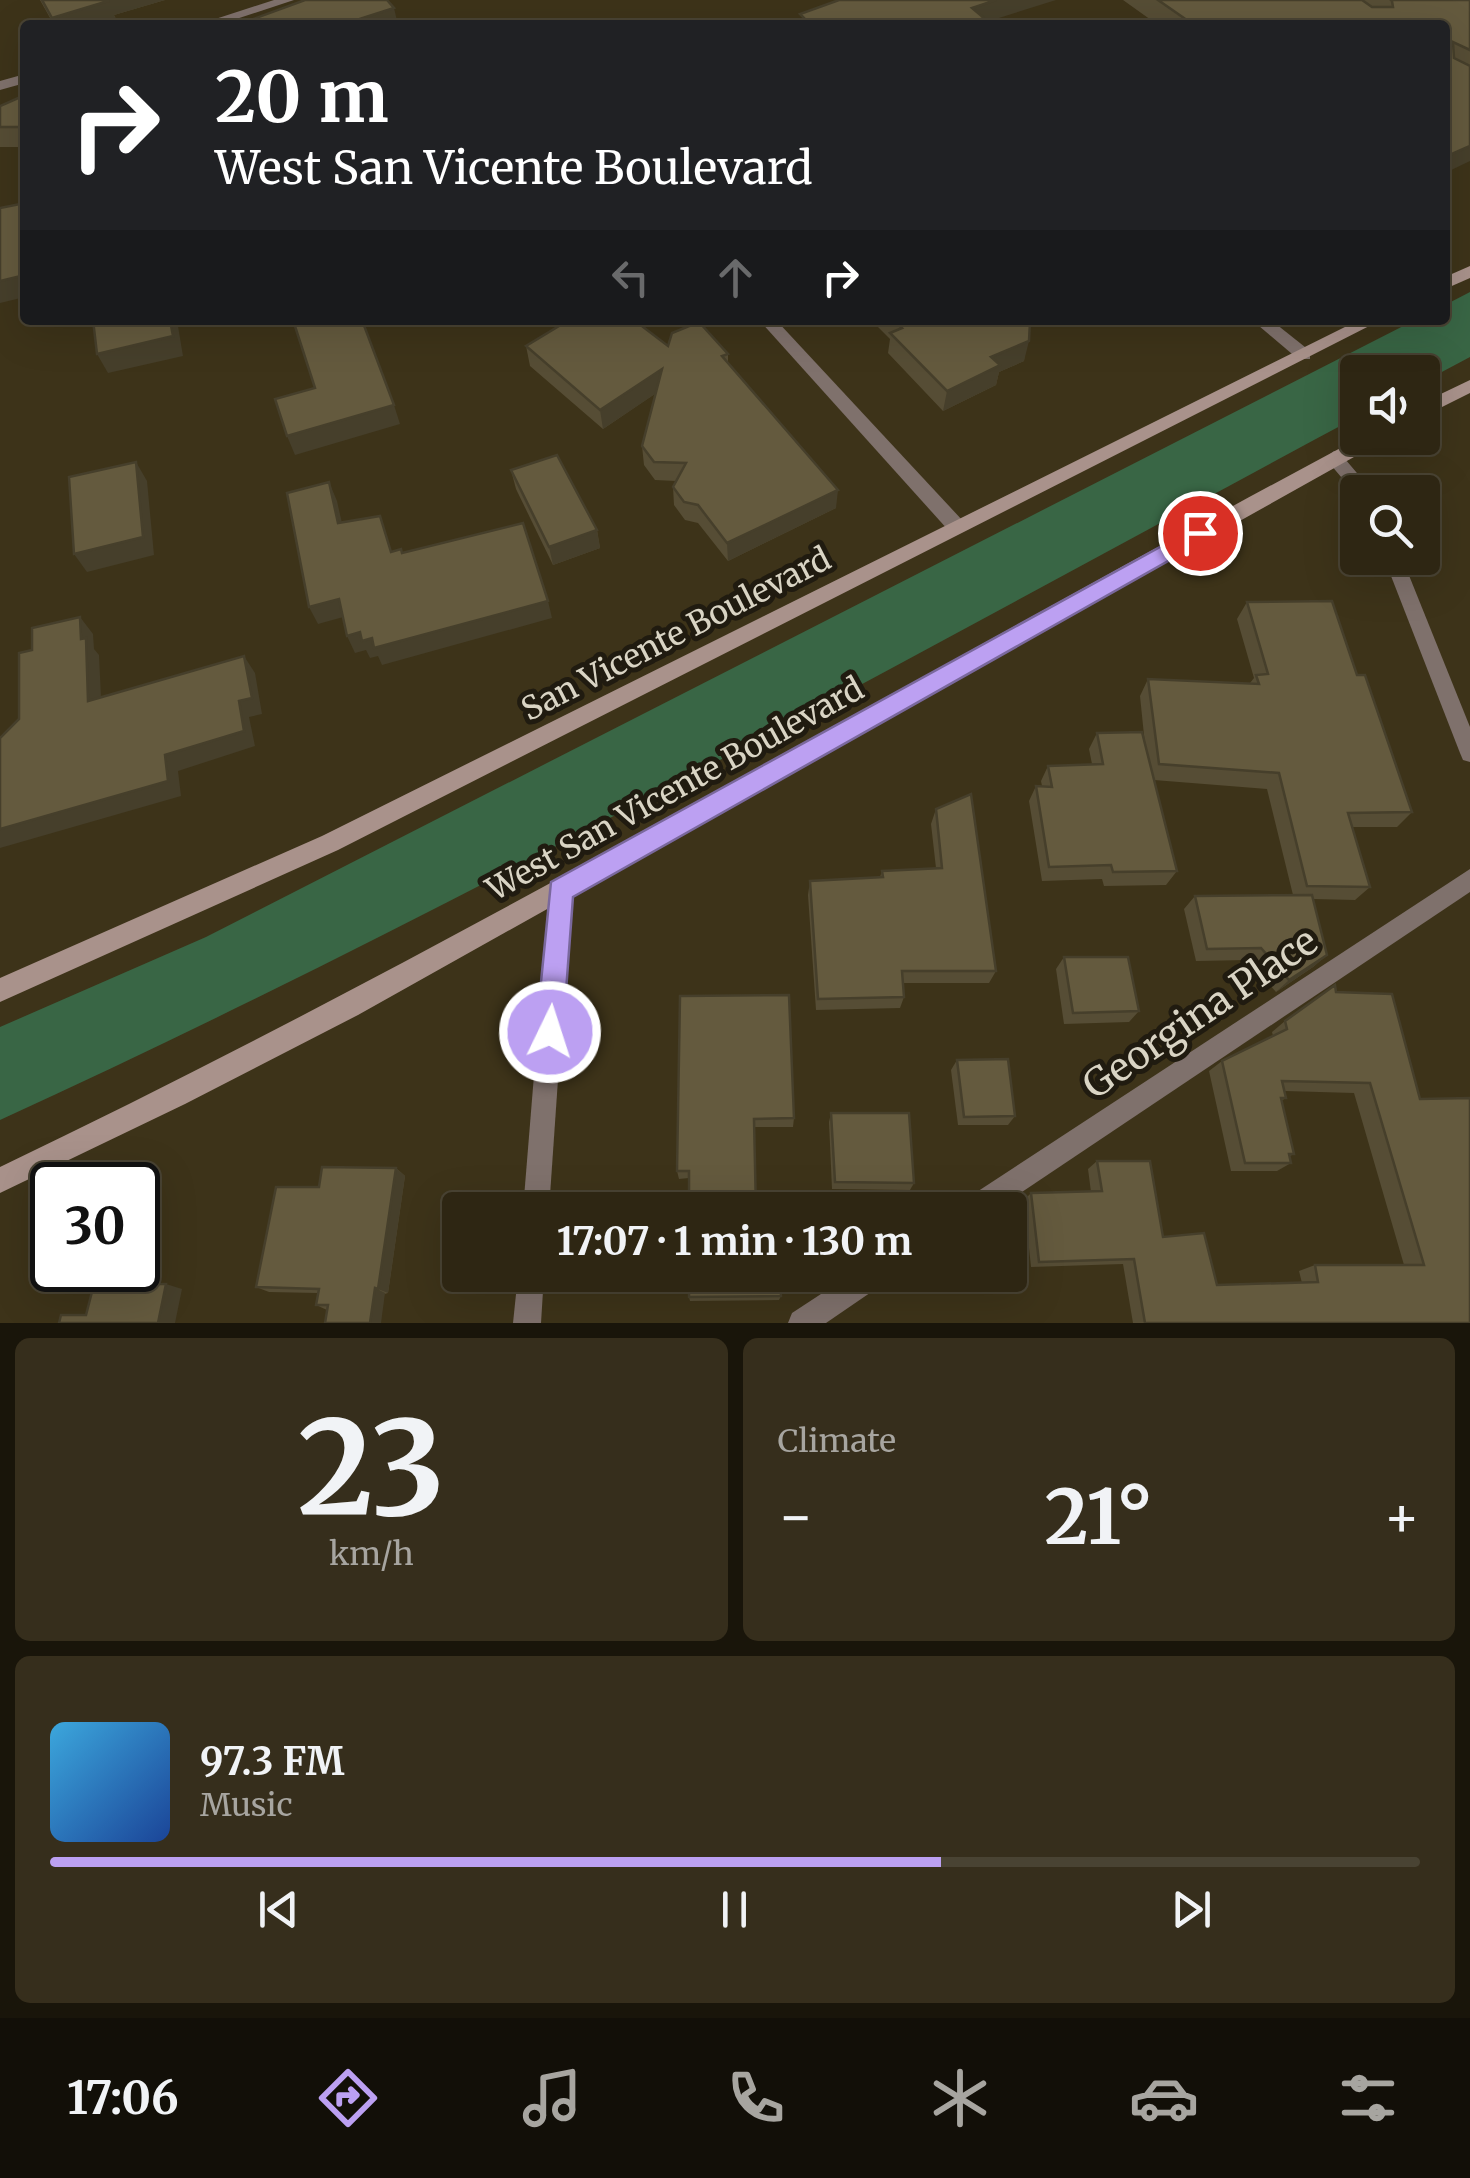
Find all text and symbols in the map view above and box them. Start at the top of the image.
text: 20 m [215,53,389,141]
icon: right [50,60,180,190]
text: West San Vicente Boulevard [215,140,813,196]
icon: left [603,250,658,305]
icon: ahead [708,250,763,305]
icon: right [813,250,868,305]
map controls [1340,355,1440,575]
button: sound [1340,355,1440,455]
button: search [1340,475,1440,575]
pin [1158,491,1243,576]
icon: arrive [1173,506,1228,561]
street label: San Vicente Boulevard [515,539,837,729]
street label: West San Vicente Boulevard [479,668,871,910]
street label: Georgina Place [1074,917,1327,1109]
position arrow [498,980,602,1084]
speed limit sign: 30 [30,1162,160,1292]
text: 17:07 · 1 min · 130 m [557,1218,912,1265]
text: 23 [297,1387,445,1550]
text: Climate [778,1421,896,1461]
text: 21° [1045,1470,1153,1564]
text: − [778,1482,814,1551]
text: + [1383,1482,1420,1551]
text: km/h [329,1534,414,1574]
text: 97.3 FM [200,1738,344,1785]
text: Music [200,1785,293,1825]
icon: previous [251,1882,306,1937]
icon: pause [707,1882,762,1937]
icon: next [1164,1882,1219,1937]
icon: directions [313,2063,383,2133]
icon: music [517,2063,587,2133]
icon: phone [721,2063,791,2133]
icon: climate [925,2063,995,2133]
icon: car [1129,2063,1199,2133]
icon: filters [1333,2063,1403,2133]
text: 17:06 [67,2070,179,2126]

